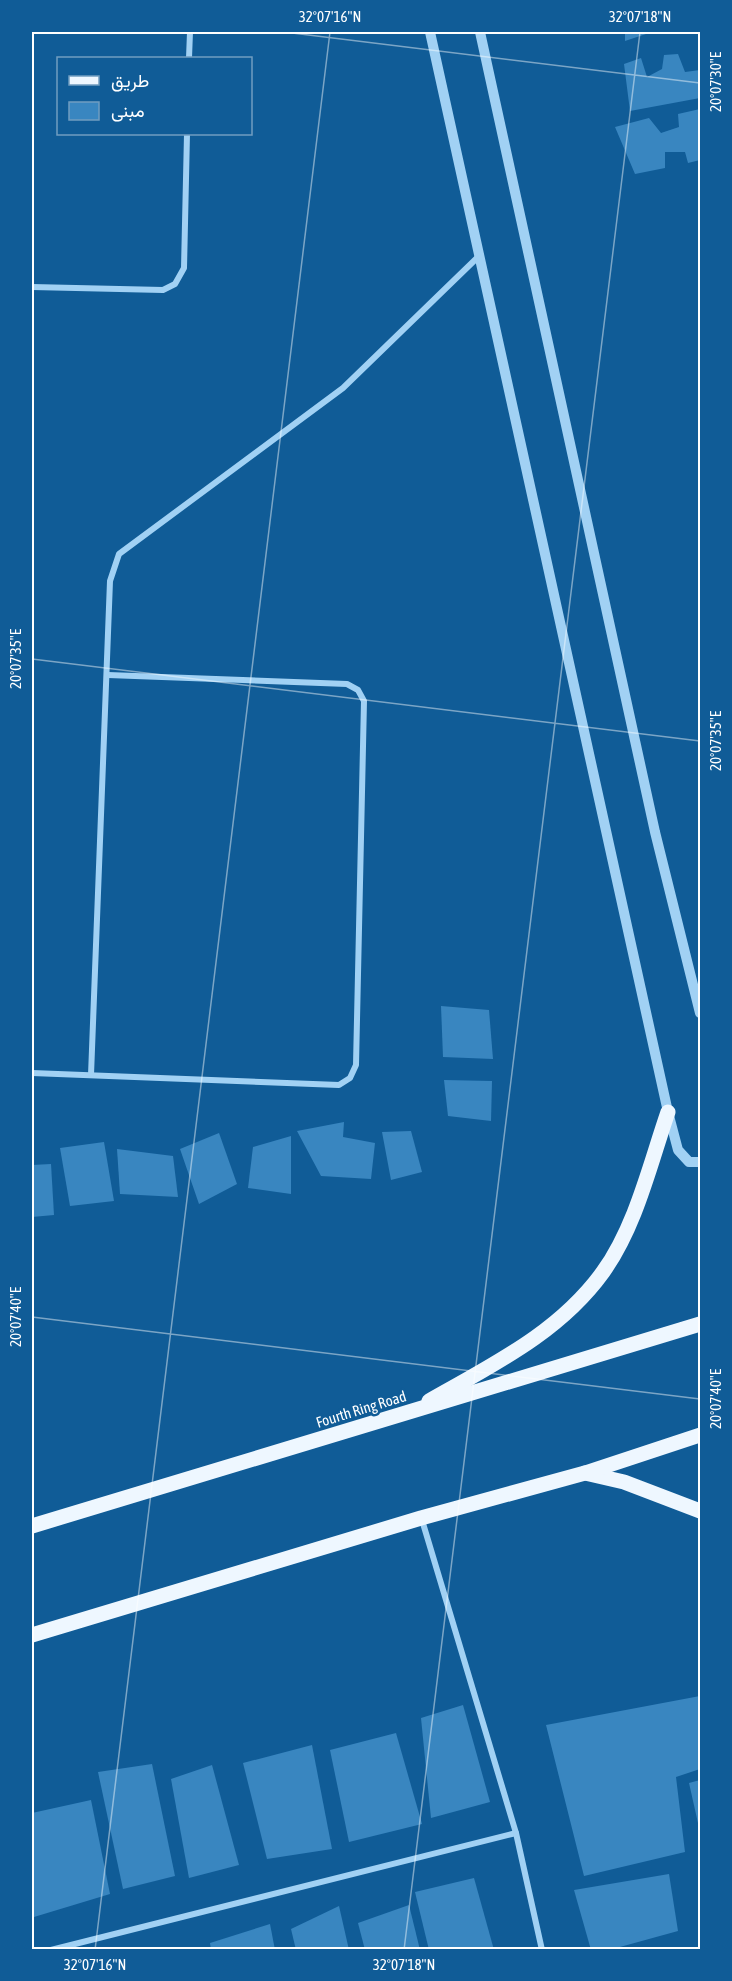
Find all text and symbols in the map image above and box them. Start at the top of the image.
text: 32°07'16"N [299,8,361,25]
text: 32°07'18"N [609,8,671,25]
text: 20°07'30"E [707,51,724,112]
legend [57,57,252,135]
text: طريق [111,70,149,92]
text: مبنى [111,100,145,122]
text: 20°07'35"E [7,628,24,689]
text: 20°07'35"E [707,710,724,771]
text: 20°07'40"E [7,1286,24,1347]
text: 20°07'40"E [707,1368,724,1429]
street label: Fourth Ring Road [314,1387,408,1431]
text: 32°07'16"N [64,1956,126,1973]
text: 32°07'18"N [373,1956,435,1973]

